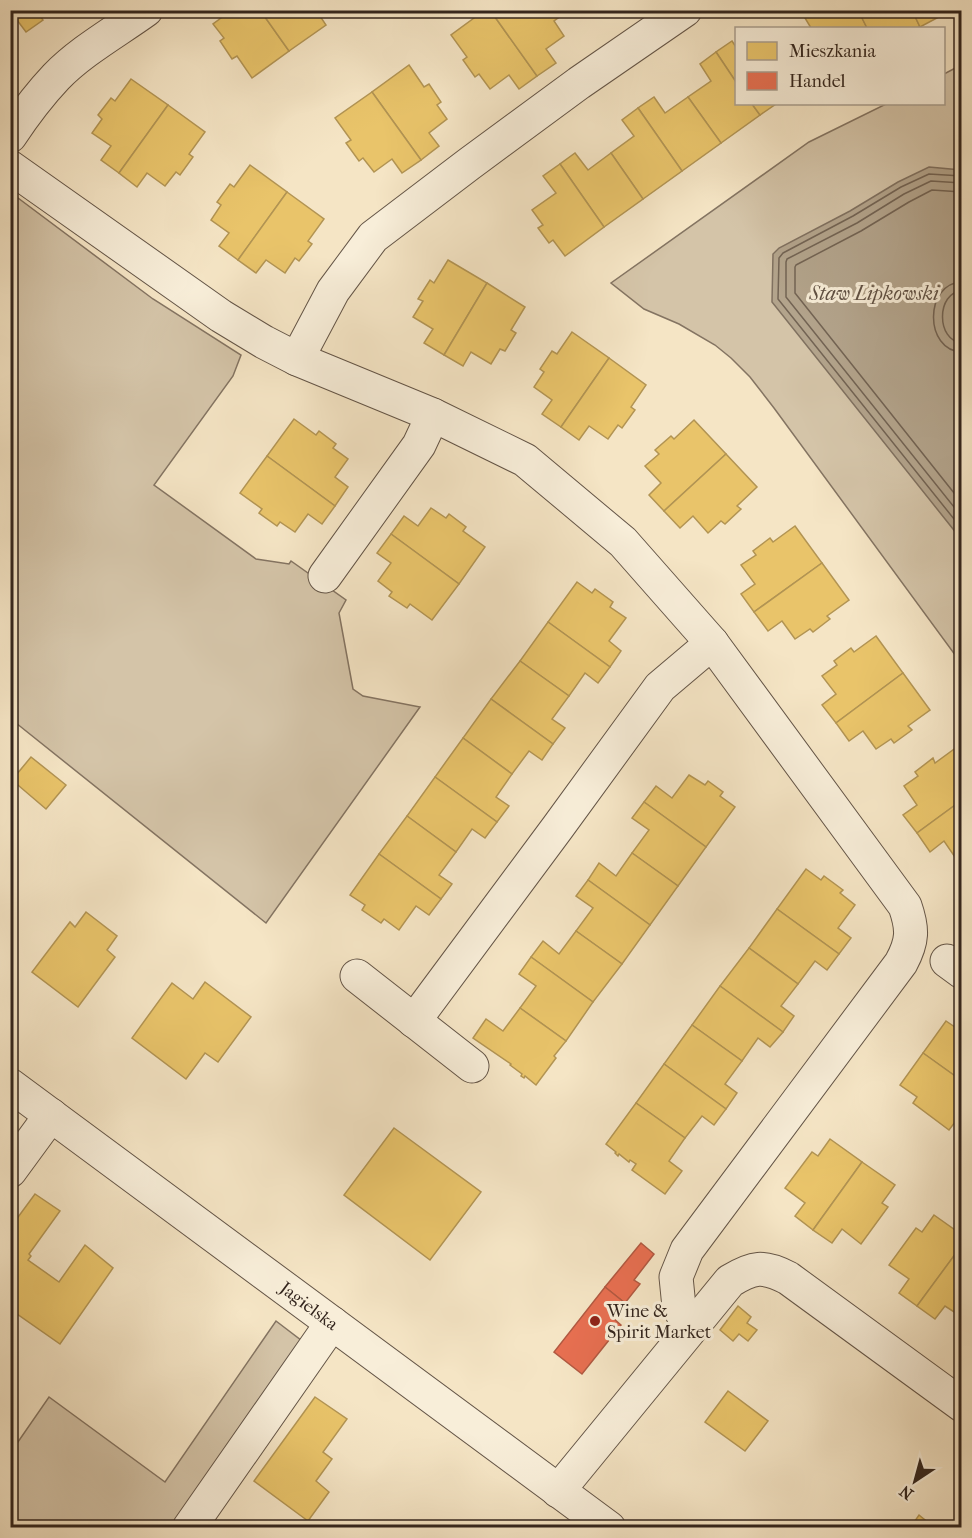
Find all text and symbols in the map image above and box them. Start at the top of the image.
legend [735,27,945,105]
text: Mieszkania [789,41,876,62]
text: Handel [789,71,846,92]
water label: Staw Lipkowski [808,282,940,305]
street label: Jagielska [274,1276,343,1336]
place label: Wine & Spirit Market [606,1301,712,1343]
marker: Wine & Spirit Market [588,1314,602,1328]
north arrow [885,1451,945,1511]
text: N [895,1481,917,1504]

